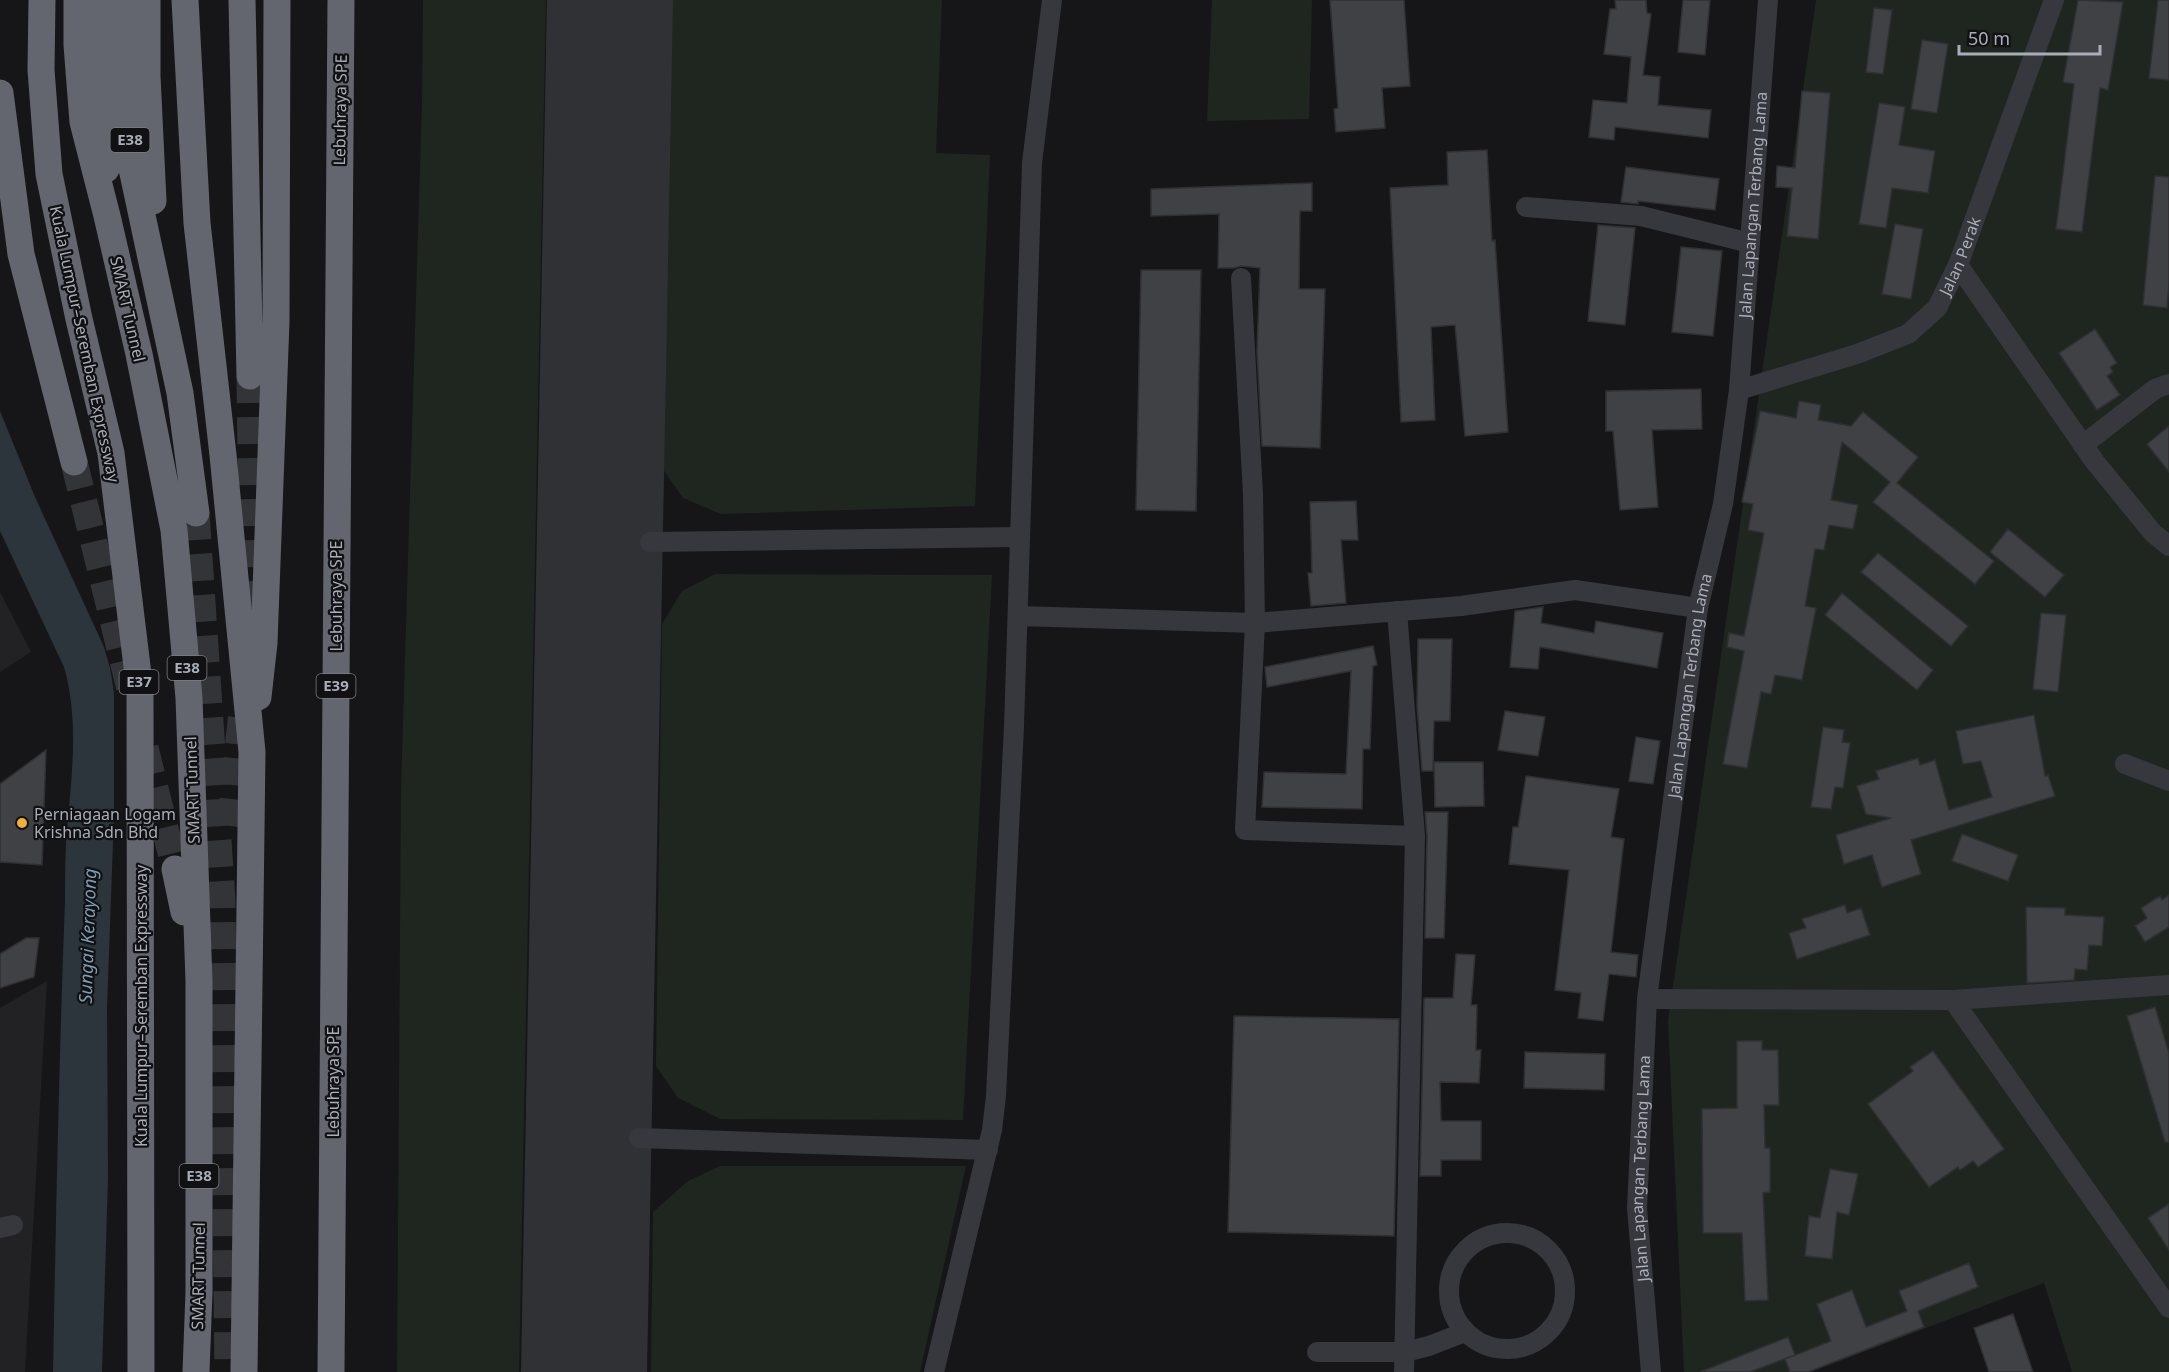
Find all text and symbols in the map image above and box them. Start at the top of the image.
scale bar [1959,18,2100,56]
text: 50 m [1968,26,2010,50]
street label: Lebuhraya SPE [328,54,352,166]
street label: Jalan Lapangan Terbang Lama [1733,91,1772,321]
road number: E38 [110,128,150,152]
street label: Kuala Lumpur–Seremban Expressway [45,204,125,485]
street label: Jalan Perak [1933,213,1986,301]
street label: SMART Tunnel [105,254,151,364]
street label: Lebuhraya SPE [325,541,347,651]
street label: Jalan Lapangan Terbang Lama [1662,571,1717,801]
road number: E38 [168,656,207,680]
road number: E37 [120,670,158,694]
road number: E39 [316,674,356,698]
street label: SMART Tunnel [179,736,205,844]
place label: Perniagaan Logam Krishna Sdn Bhd [34,803,176,843]
marker: Perniagaan Logam Krishna Sdn Bhd [15,816,29,830]
street label: Kuala Lumpur–Seremban Expressway [130,864,152,1147]
water label: Sungai Kerayong [73,868,101,1004]
street label: Lebuhraya SPE [322,1027,344,1137]
street label: Jalan Lapangan Terbang Lama [1626,1055,1655,1285]
road number: E38 [180,1164,218,1188]
street label: SMART Tunnel [186,1222,210,1330]

